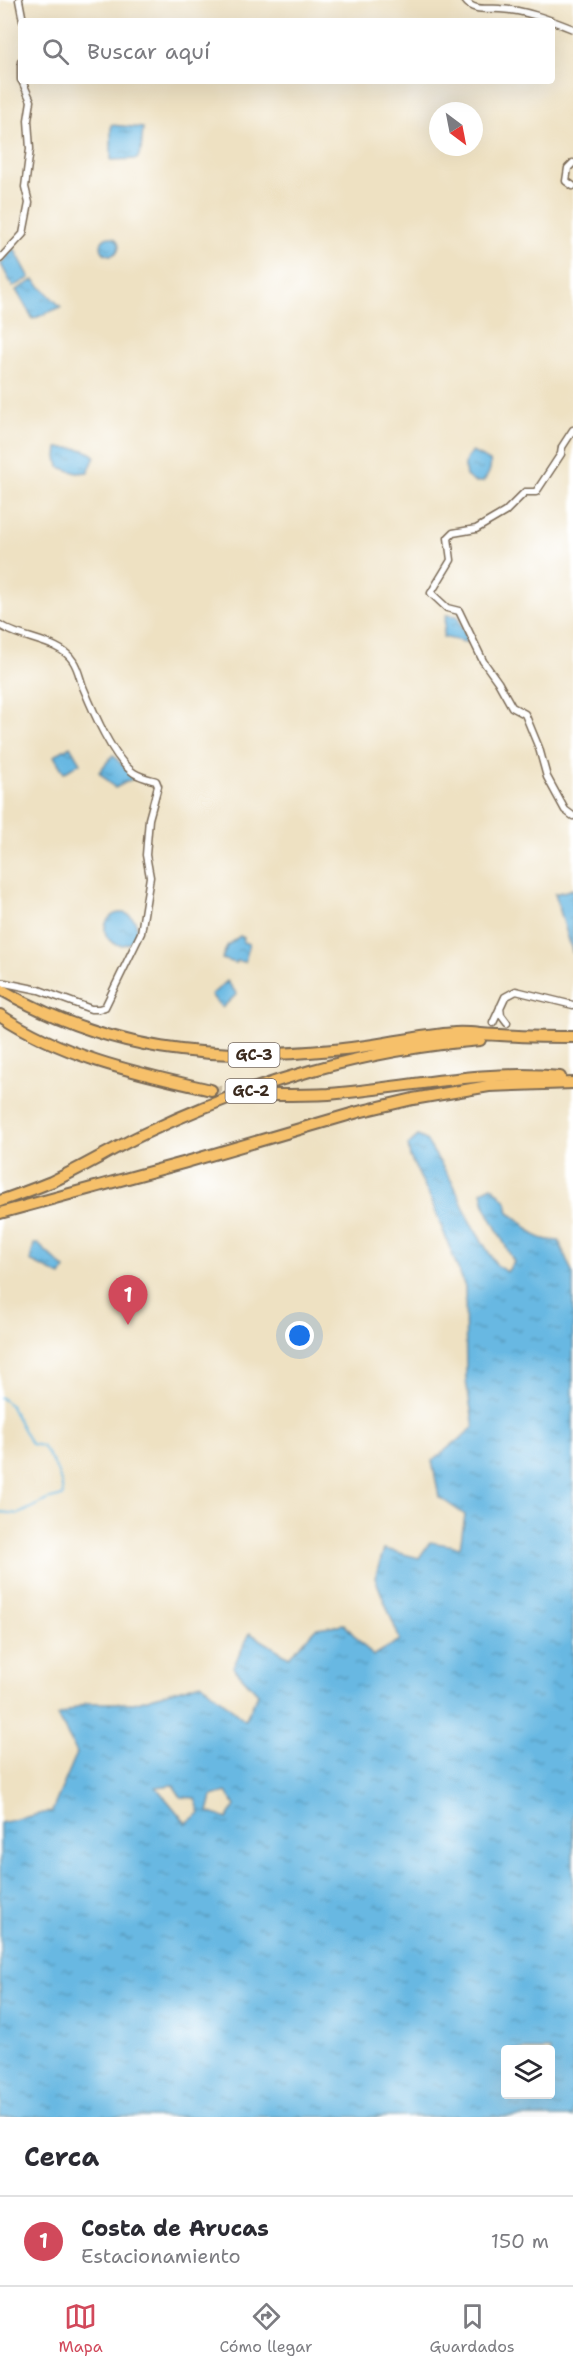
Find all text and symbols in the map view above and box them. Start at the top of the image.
search box [18,18,555,84]
icon: search [39,35,72,68]
text: Buscar aquí [87,37,210,66]
north arrow [429,102,483,156]
road number: GC-3 [228,1043,280,1067]
road number: GC-2 [226,1079,276,1103]
pin: 1 [108,1276,148,1325]
your location [285,1321,314,1350]
map controls [501,2045,555,2099]
button: layers [501,2045,555,2099]
text: Cerca [24,2139,99,2174]
text: Costa de Arucas [81,2214,269,2243]
text: 1 [39,2228,48,2254]
text: 150 m [491,2228,549,2254]
text: Estacionamiento [81,2243,241,2269]
tab: Mapa [58,2300,103,2357]
tab: Cómo llegar [219,2300,313,2357]
tab: Guardados [429,2300,515,2357]

